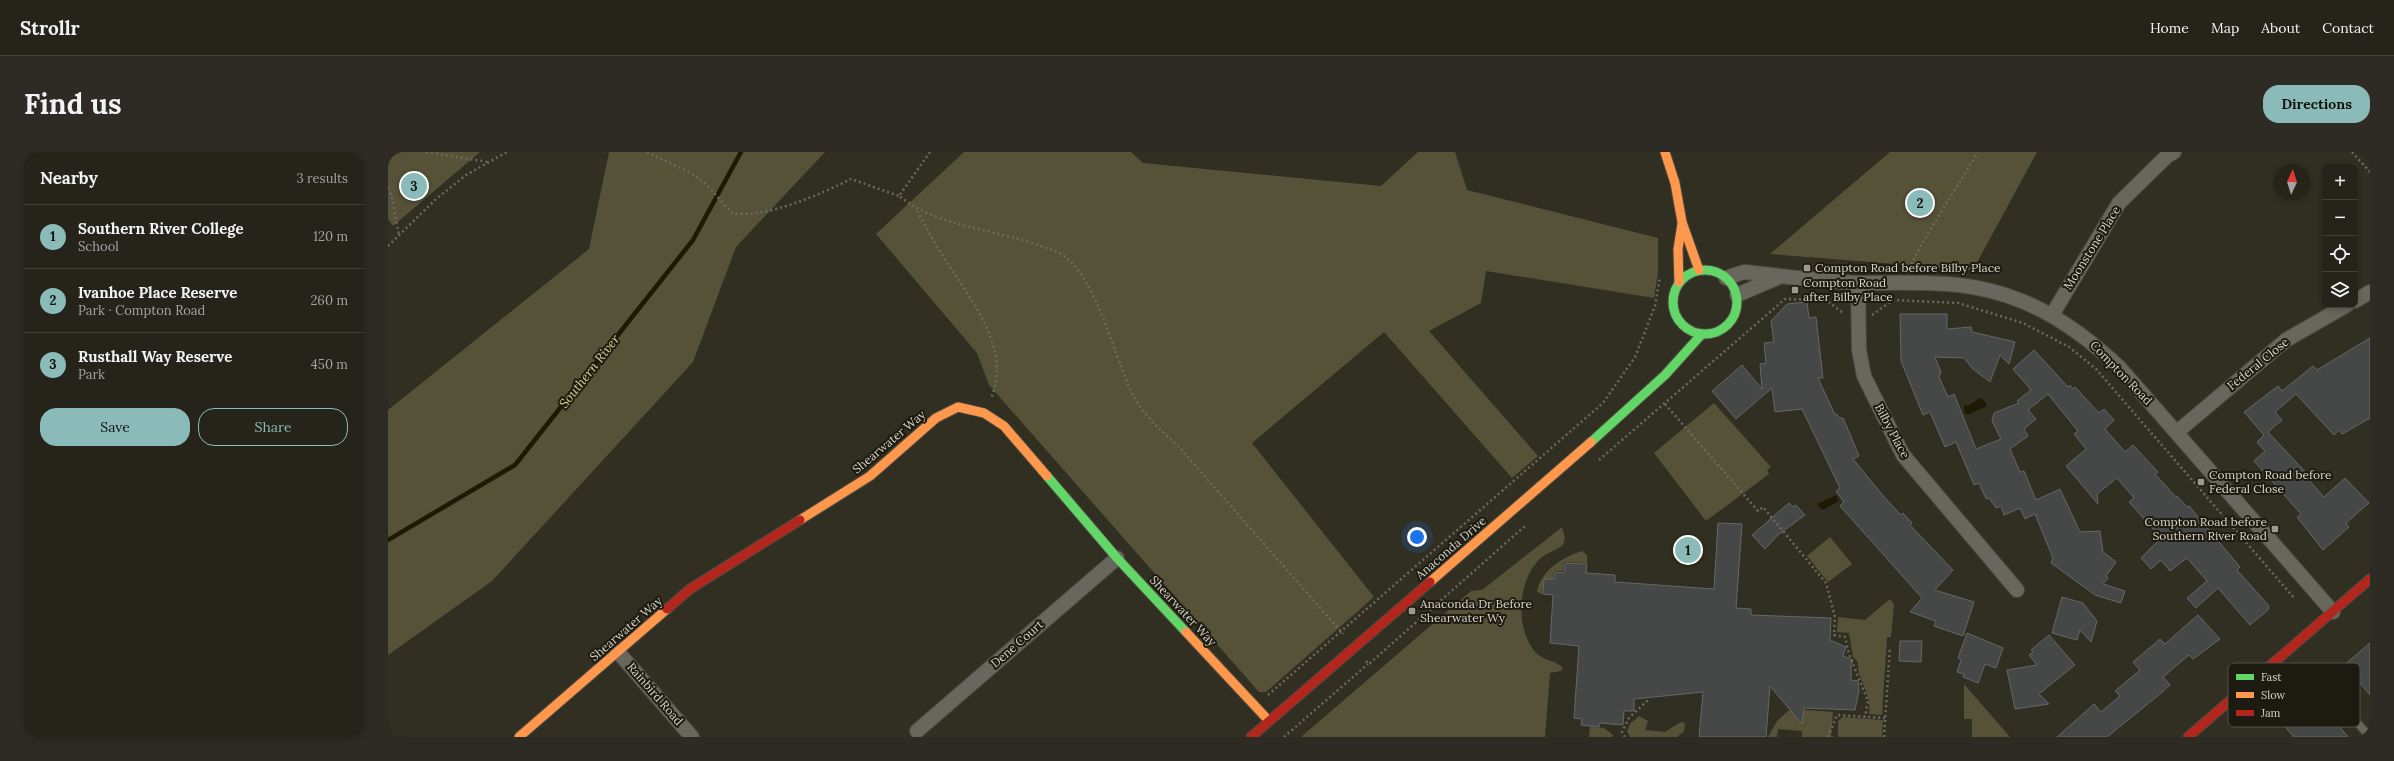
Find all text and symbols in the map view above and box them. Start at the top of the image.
text: Strollr [20,16,80,40]
text: Home [2150,19,2189,37]
text: Map [2211,19,2239,37]
text: About [2261,19,2300,37]
text: Contact [2322,19,2374,37]
button: Directions [2263,85,2370,123]
text: Find us [24,86,122,122]
north arrow [2274,164,2310,200]
map controls [2322,164,2358,308]
button: + [2322,164,2358,200]
text: Nearby [40,167,98,189]
text: 3 results [296,170,348,187]
pin: 3 [401,171,427,201]
pin: 2 [1907,188,1933,218]
button: − [2322,200,2358,236]
street label: Moonstone Place [2060,203,2124,292]
text: Southern River College [78,219,244,238]
text: 1 [50,228,56,245]
text: 120 m [313,228,348,245]
button: locate [2322,236,2358,272]
text: School [78,238,119,255]
place label: Compton Road before Bilby Place [1815,260,2001,275]
marker: Compton Road before Bilby Place [1802,263,1812,273]
button: layers [2322,272,2358,308]
place label: Compton Road after Bilby Place [1803,275,1893,304]
text: Ivanhoe Place Reserve [78,283,237,302]
marker: Compton Road after Bilby Place [1790,285,1800,295]
text: 2 [50,292,56,309]
text: 260 m [310,292,348,309]
text: Park · Compton Road [78,302,205,319]
water label: Southern River [555,331,623,412]
street label: Federal Close [2224,334,2292,393]
street label: Compton Road [2087,338,2156,408]
text: Rusthall Way Reserve [78,347,232,366]
text: 3 [49,356,57,373]
text: 450 m [311,356,348,373]
text: Park [78,366,105,383]
street label: Bilby Place [1872,401,1913,461]
street label: Shearwater Way [849,406,929,477]
button: Save [40,408,190,446]
button: Share [198,408,348,446]
place label: Compton Road before Federal Close [2209,467,2332,496]
marker: Compton Road before Federal Close [2196,477,2206,487]
street label: Anaconda Drive [1412,513,1489,583]
place label: Compton Road before Southern River Road [2144,514,2267,543]
marker: Compton Road before Southern River Road [2270,524,2280,534]
your location [1407,527,1427,547]
pin: 1 [1675,535,1701,565]
street label: Shearwater Way [1147,572,1220,650]
street label: Shearwater Way [586,593,665,664]
place label: Anaconda Dr Before Shearwater Wy [1419,596,1533,625]
marker: Anaconda Dr Before Shearwater Wy [1407,606,1417,616]
street label: Dene Court [987,616,1046,671]
street label: Rainbird Road [624,659,687,728]
legend [2228,663,2360,727]
text: Fast [2261,670,2282,684]
text: Slow [2261,688,2286,702]
text: Jam [2260,706,2281,720]

